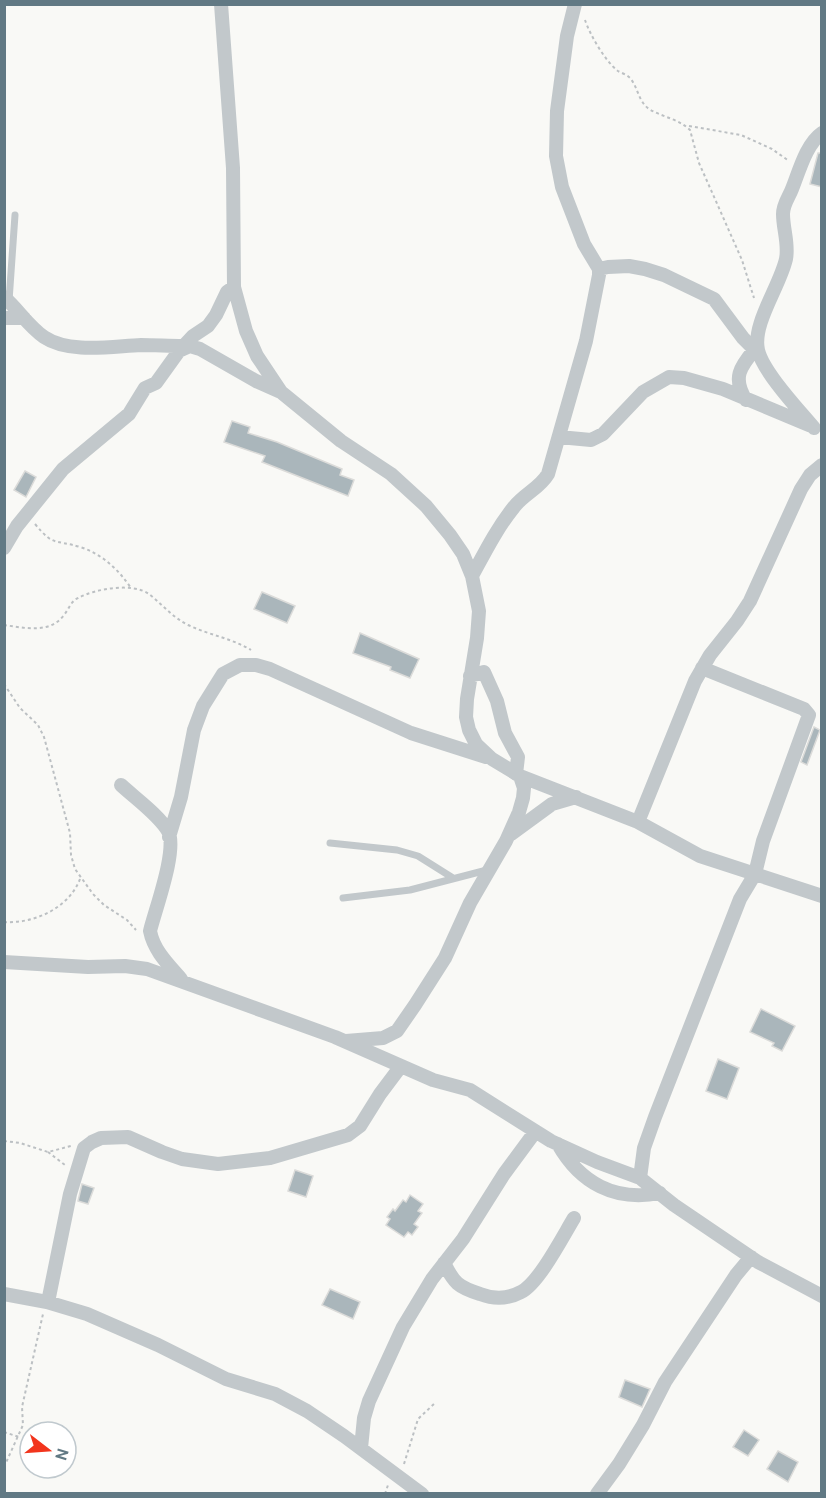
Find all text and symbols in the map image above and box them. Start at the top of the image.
north arrow [18,1420,78,1480]
text: N [51,1446,73,1462]

